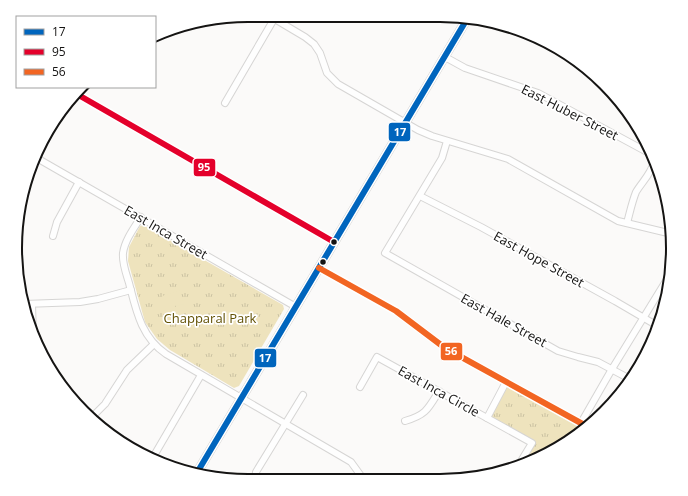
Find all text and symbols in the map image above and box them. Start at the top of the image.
legend [16,16,156,88]
text: 17 [52,23,66,40]
text: 95 [52,43,66,60]
text: 56 [52,63,66,80]
street label: East Huber Street [518,80,622,144]
line badge: 17 [388,122,411,142]
text: 17 [394,124,406,139]
line badge: 95 [193,158,216,177]
text: 95 [198,159,210,174]
street label: East Inca Street [121,201,211,263]
street label: East Hope Street [490,227,588,292]
unlabelled marker [329,237,339,247]
unlabelled marker [318,257,328,267]
street label: East Hale Street [458,289,551,351]
park label: Chapparal Park [164,309,257,327]
line badge: 56 [440,342,463,361]
text: 56 [445,343,457,358]
line badge: 17 [254,348,277,368]
text: 17 [259,350,271,365]
street label: East Inca Circle [395,361,483,421]

